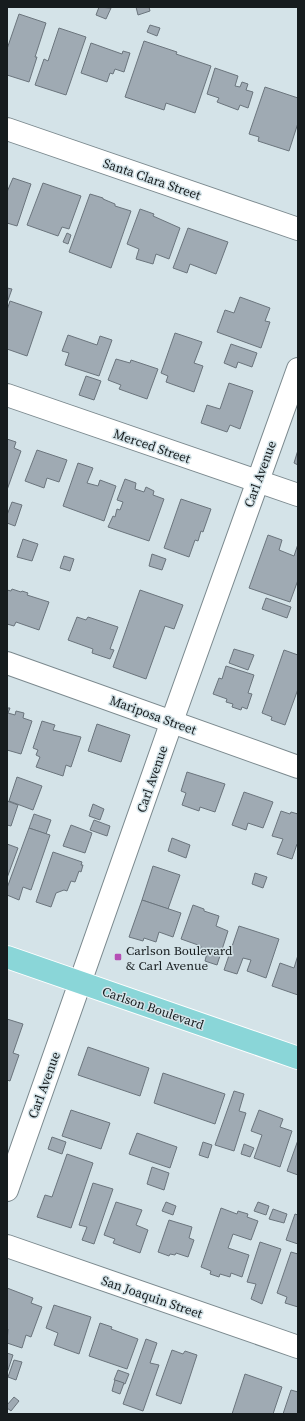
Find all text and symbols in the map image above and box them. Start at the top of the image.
street label: Santa Clara Street [101,154,204,204]
street label: Merced Street [111,425,194,467]
street label: Carl Avenue [240,438,280,510]
street label: Mariposa Street [107,691,199,739]
street label: Carl Avenue [133,743,172,815]
place label: Carlson Boulevard & Carl Avenue [126,942,233,974]
marker: Carlson Boulevard & Carl Avenue [113,952,123,962]
street label: Carlson Boulevard [100,983,207,1034]
street label: Carl Avenue [24,1049,64,1121]
street label: San Joaquin Street [99,1272,205,1322]

